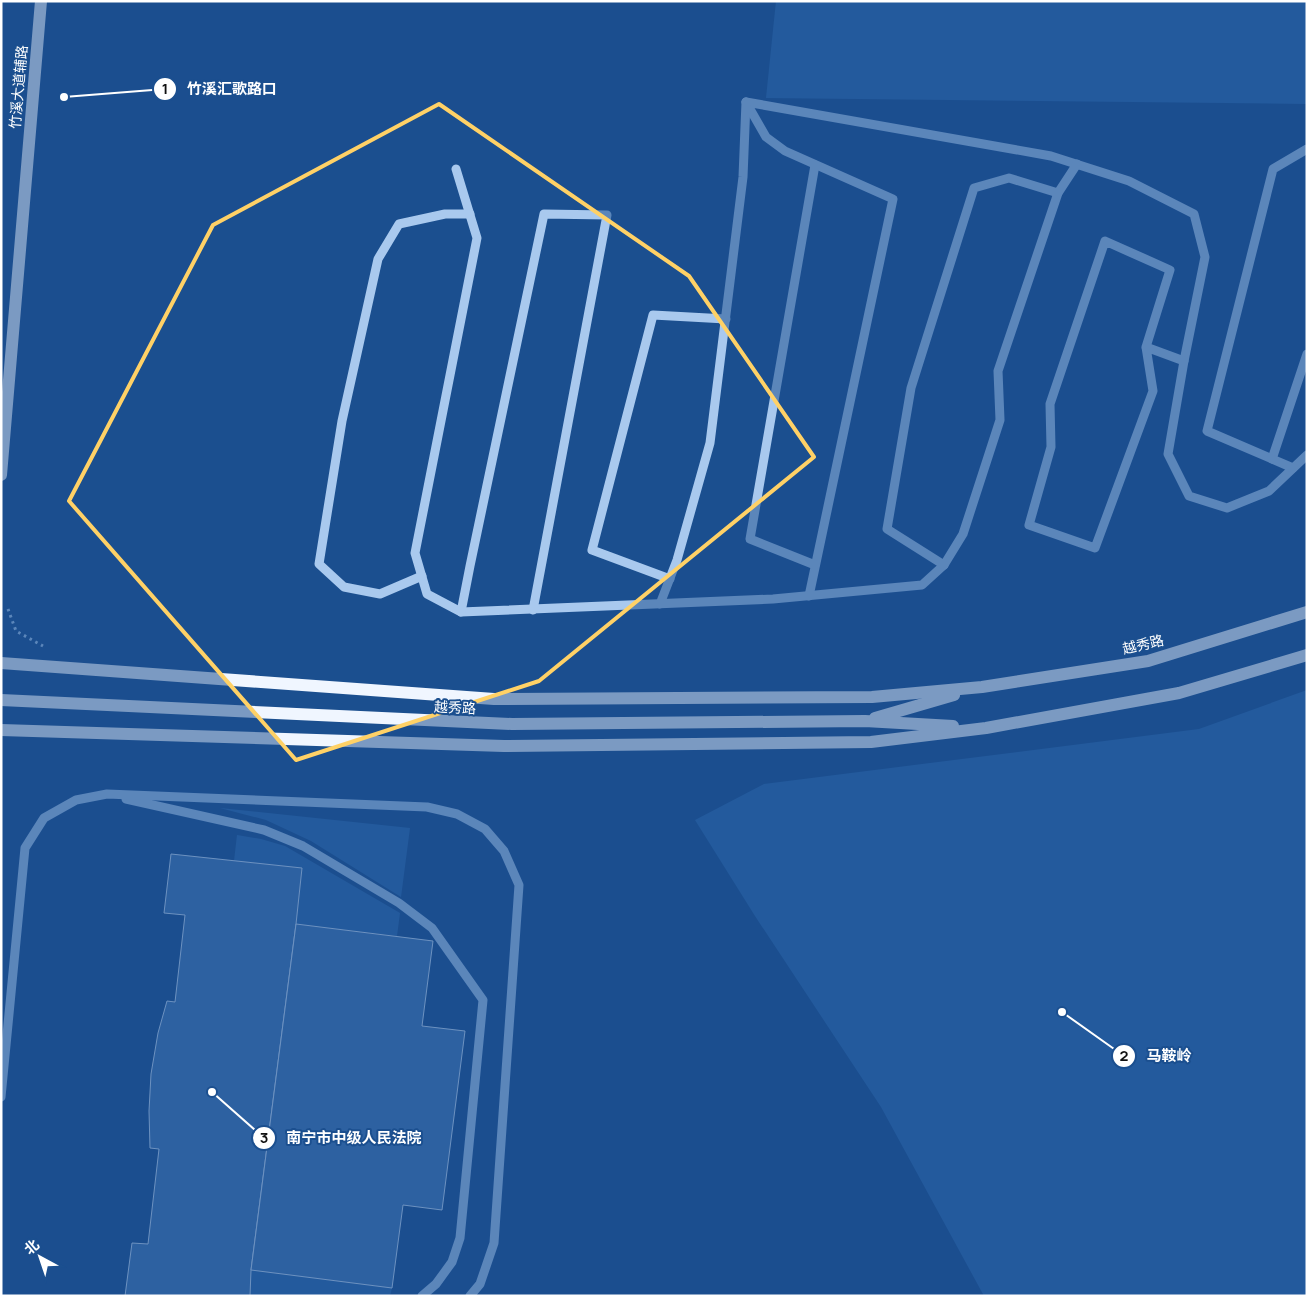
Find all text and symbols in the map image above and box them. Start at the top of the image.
street label: 竹溪大道辅路 [5,44,31,130]
callout: 竹溪汇歌路口 [152,74,287,104]
text: 1 [162,78,168,99]
text: 竹溪汇歌路口 [187,78,277,99]
street label: 越秀路 [1120,630,1166,658]
street label: 越秀路 [434,696,476,718]
callout: 马鞍岭 [1112,1041,1202,1071]
text: 2 [1120,1045,1129,1066]
text: 马鞍岭 [1146,1045,1192,1066]
callout: 南宁市中级人民法院 [252,1123,432,1153]
text: 3 [260,1127,268,1148]
text: 南宁市中级人民法院 [286,1127,422,1148]
north arrow [15,1232,65,1282]
text: 北 [20,1235,43,1258]

